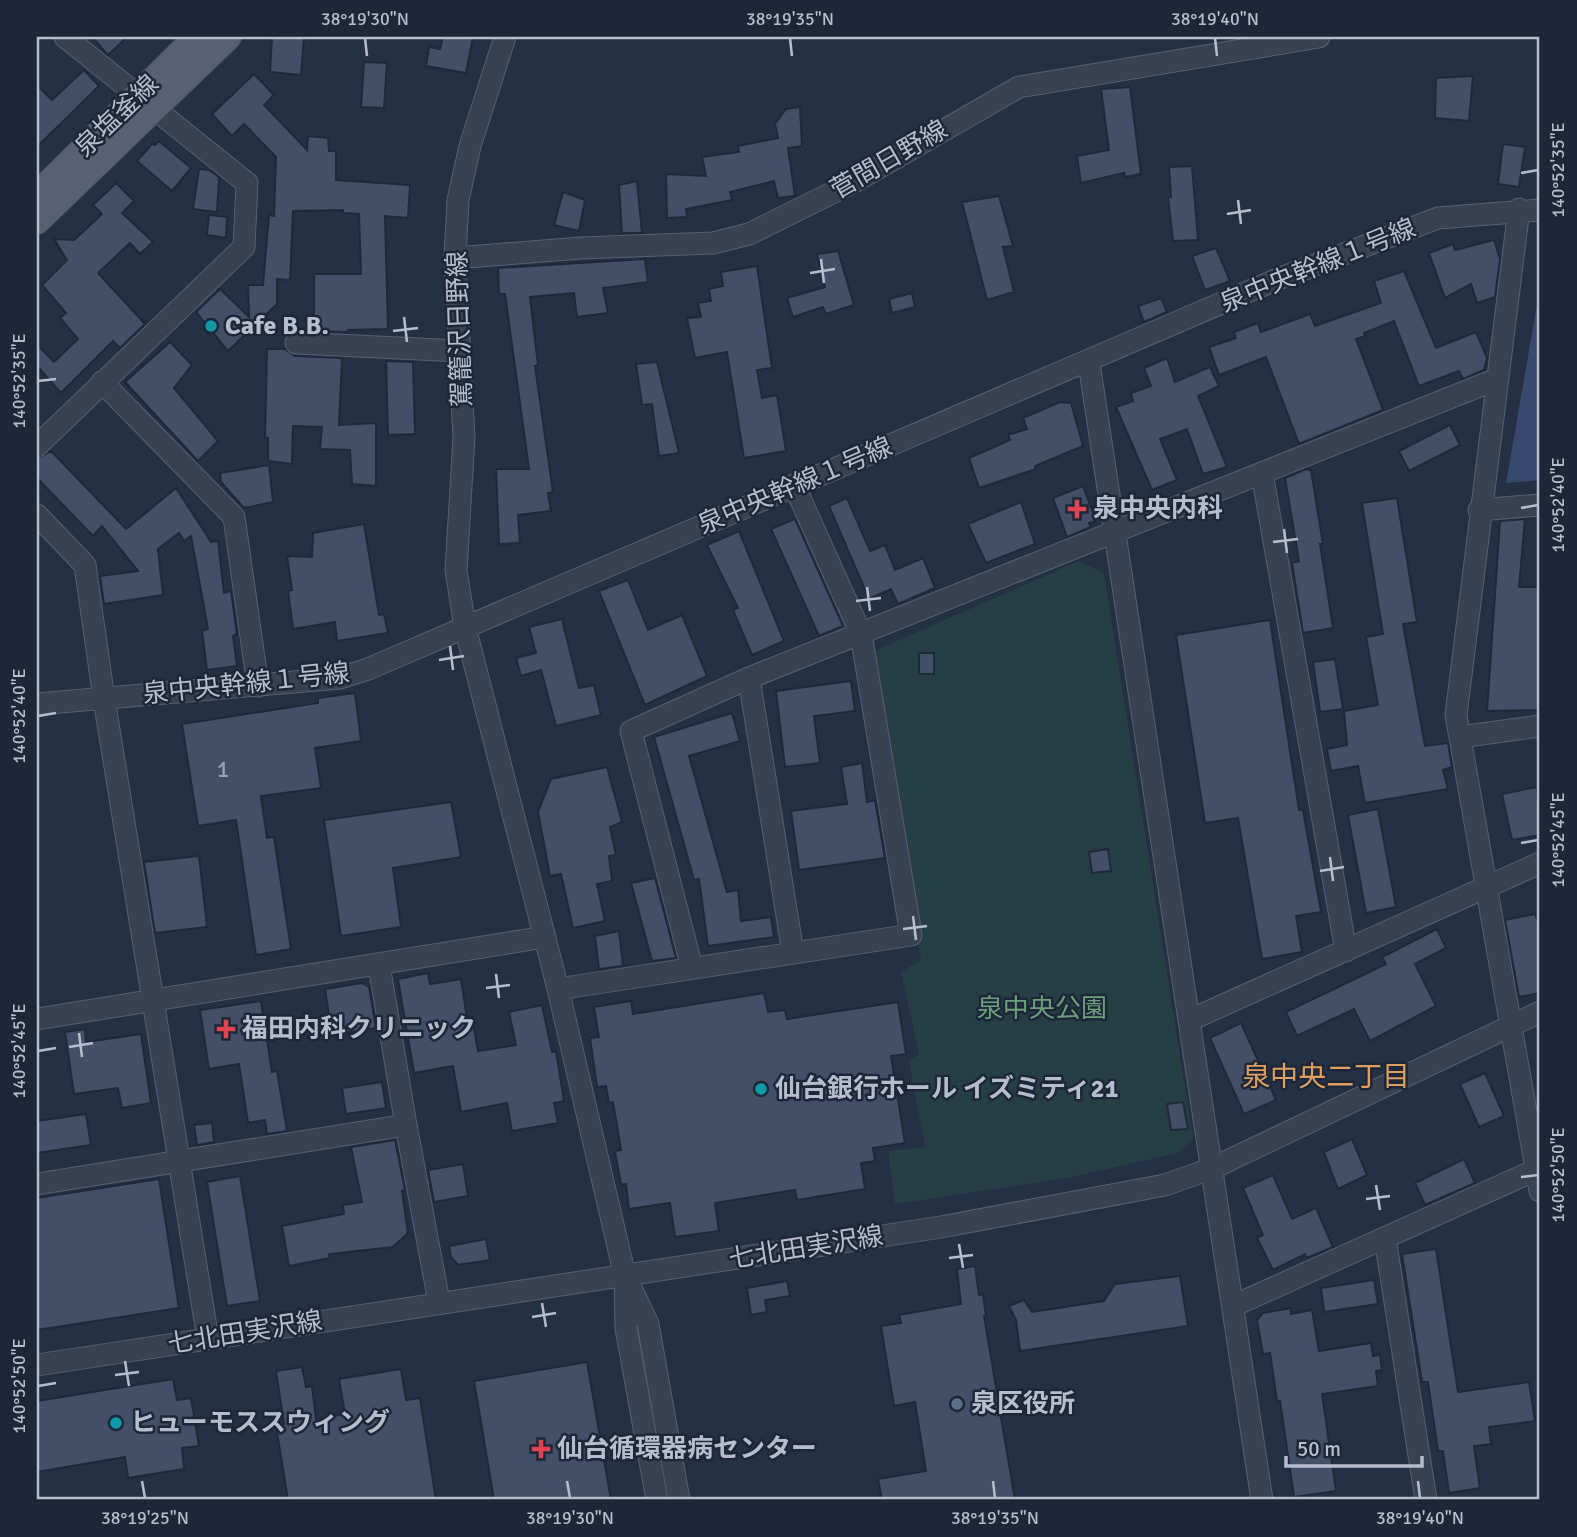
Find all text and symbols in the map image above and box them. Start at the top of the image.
text: 38°19'30"N [321,8,409,30]
text: 38°19'35"N [746,8,834,30]
text: 38°19'40"N [1171,8,1259,30]
street label: 泉塩釜線 [68,68,166,164]
street label: 菅間日野線 [825,114,953,206]
text: 140°52'35"E [1547,122,1569,218]
street label: 泉中央幹線１号線 [1216,212,1420,320]
street label: 駕籠沢日野線 [441,250,479,408]
place label: Cafe B.B. [225,310,329,342]
marker: Cafe B.B. [203,318,219,334]
text: 140°52'35"E [8,333,30,429]
street label: 泉中央幹線１号線 [693,431,897,541]
text: 140°52'40"E [1547,457,1569,553]
place label: 泉中央内科 [1093,493,1223,525]
marker: 泉中央内科 [1067,499,1087,519]
street label: 泉中央幹線１号線 [141,657,351,711]
text: 140°52'40"E [8,668,30,764]
house number: 1 [217,755,229,784]
text: 140°52'45"E [1547,792,1569,888]
park label: 泉中央公園 [977,993,1107,1025]
text: 140°52'45"E [8,1003,30,1099]
place label: 福田内科クリニック [242,1013,476,1045]
marker: 福田内科クリニック [216,1019,236,1039]
district label: 泉中央二丁目 [1242,1060,1410,1094]
place label: 仙台銀行ホール イズミティ21 [775,1073,1118,1105]
marker: 仙台銀行ホール イズミティ21 [753,1081,769,1097]
text: 140°52'50"E [1547,1127,1569,1223]
street label: 七北田実沢線 [726,1220,886,1276]
street label: 七北田実沢線 [165,1305,325,1361]
text: 140°52'50"E [8,1338,30,1434]
place label: 泉区役所 [971,1388,1075,1420]
marker: 泉区役所 [949,1396,965,1412]
place label: ヒューモススウィング [130,1407,390,1439]
marker: ヒューモススウィング [108,1415,124,1431]
scale bar [1286,1425,1423,1469]
place label: 仙台循環器病センター [557,1433,817,1465]
text: 50 m [1297,1436,1341,1462]
marker: 仙台循環器病センター [531,1439,551,1459]
text: 38°19'25"N [101,1507,189,1529]
text: 38°19'30"N [526,1507,614,1529]
text: 38°19'35"N [951,1507,1039,1529]
text: 38°19'40"N [1376,1507,1464,1529]

